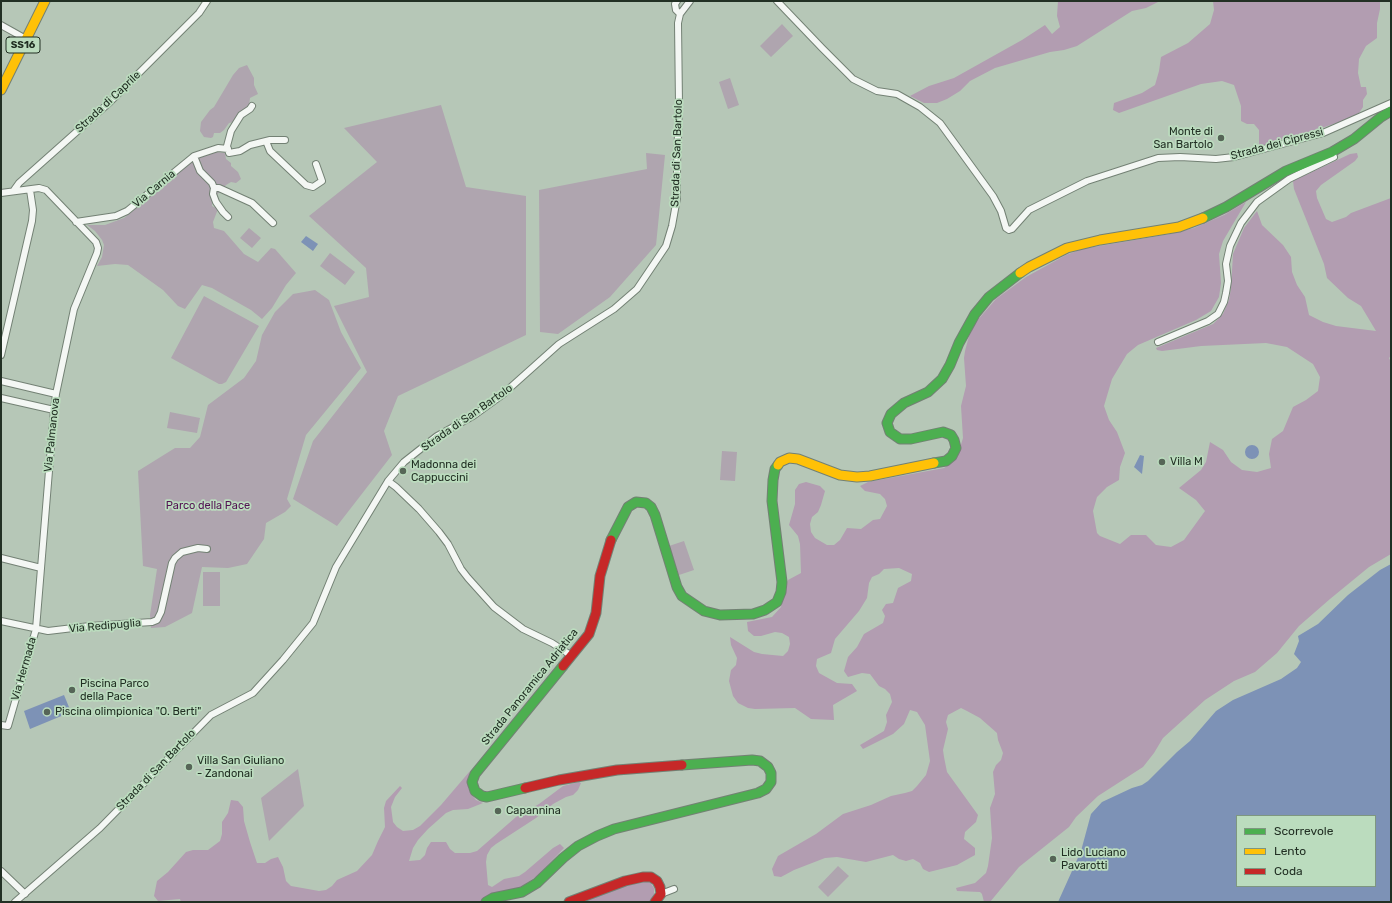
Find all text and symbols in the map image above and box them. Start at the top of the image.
road number: SS16 [6,37,40,53]
street label: Strada di Caprile [73,68,143,136]
street label: Strada di San Bartolo [669,99,685,207]
place label: Monte di San Bartolo [1154,125,1213,151]
street label: Strada dei Cipressi [1229,125,1325,163]
marker: Monte di San Bartolo [1216,133,1226,143]
street label: Via Carnia [130,167,178,211]
street label: Strada di San Bartolo [419,382,515,454]
street label: Via Palmanova [42,397,62,473]
place label: Villa M [1170,455,1203,469]
marker: Villa M [1157,457,1167,467]
place label: Madonna dei Cappuccini [411,458,476,484]
marker: Madonna dei Cappuccini [398,466,408,476]
park label: Parco della Pace [166,499,250,513]
street label: Via Redipuglia [68,616,142,636]
street label: Strada Panoramica Adriatica [479,626,581,748]
street label: Via Hermada [9,636,39,702]
place label: Piscina Parco della Pace [80,677,149,703]
marker: Piscina Parco della Pace [67,685,77,695]
place label: Piscina olimpionica "O. Berti" [55,705,201,719]
marker: Piscina olimpionica "O. Berti" [42,707,52,717]
street label: Strada di San Bartolo [114,727,198,813]
place label: Villa San Giuliano - Zandonai [197,754,284,780]
marker: Villa San Giuliano - Zandonai [184,762,194,772]
place label: Capannina [506,804,561,818]
marker: Capannina [493,806,503,816]
legend [1236,815,1376,887]
text: Scorrevole [1274,824,1333,838]
text: Lento [1274,844,1306,858]
place label: Lido Luciano Pavarotti [1061,846,1126,872]
marker: Lido Luciano Pavarotti [1048,854,1058,864]
text: Coda [1274,864,1303,878]

